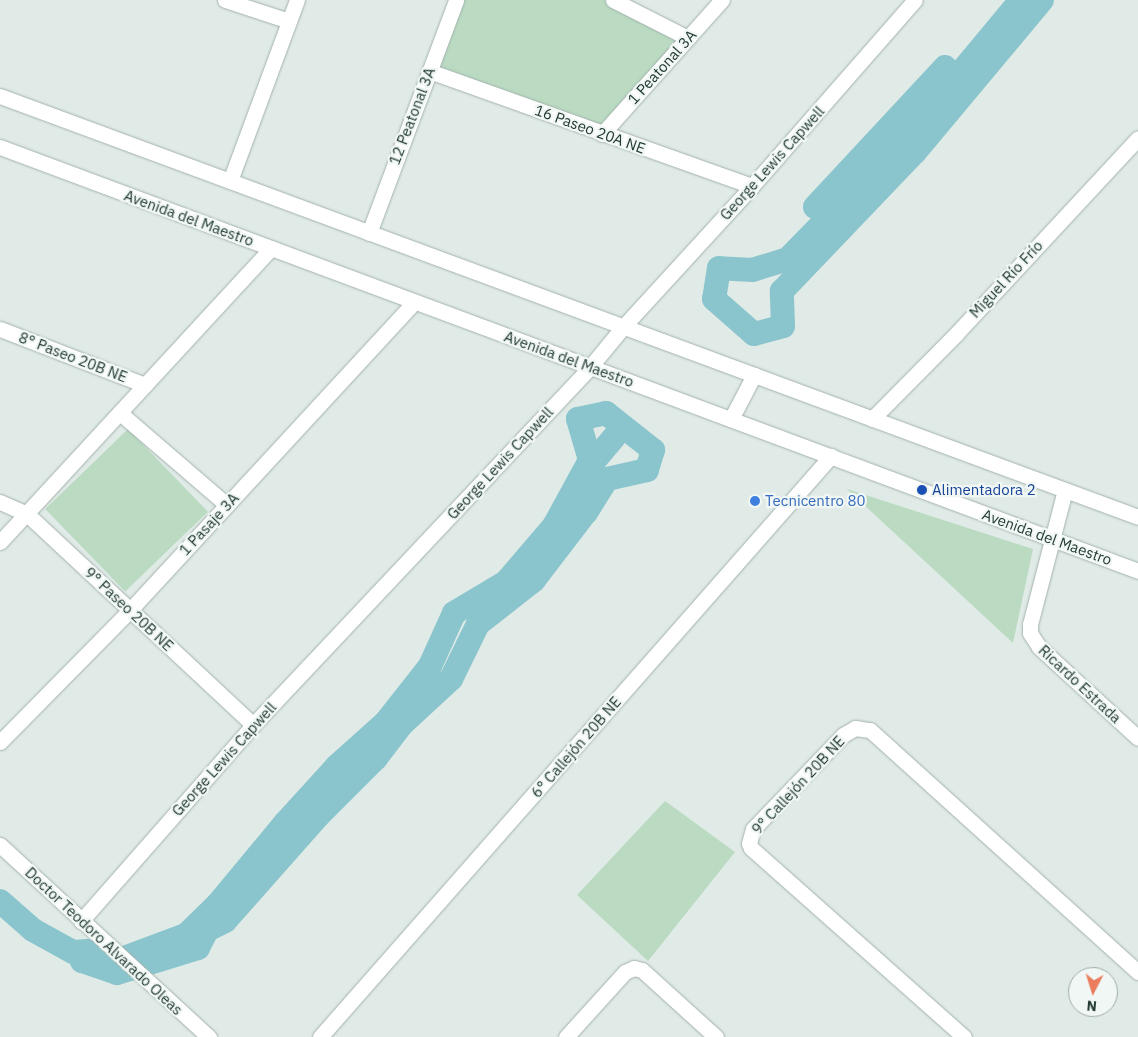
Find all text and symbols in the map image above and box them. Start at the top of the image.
street label: 1 Peatonal 3A [624,26,700,108]
street label: 12 Peatonal 3A [385,65,439,167]
street label: 16 Paseo 20A NE [532,101,648,157]
street label: George Lewis Capwell [716,102,828,224]
street label: Avenida del Maestro [122,186,256,250]
street label: Miguel Río Frío [966,237,1046,321]
street label: Avenida del Maestro [502,327,636,391]
street label: 8° Paseo 20B NE [16,328,130,386]
street label: George Lewis Capwell [443,403,557,523]
place label: Alimentadora 2 [932,481,1036,499]
marker: Alimentadora 2 [916,484,928,496]
street label: 1 Pasaje 3A [175,489,243,559]
place label: Tecnicentro 80 [765,492,865,510]
marker: Tecnicentro 80 [749,495,761,507]
street label: Avenida del Maestro [980,505,1114,569]
street label: 9° Paseo 20B NE [81,563,177,655]
street label: Ricardo Estrada [1035,641,1125,727]
street label: 6° Callejón 20B NE [527,693,625,801]
street label: George Lewis Capwell [168,698,280,820]
street label: 9° Callejón 20B NE [748,732,848,838]
street label: Doctor Teodoro Alvarado Oleas [22,863,186,1019]
north arrow [1068,967,1118,1017]
text: N [1086,997,1098,1015]

